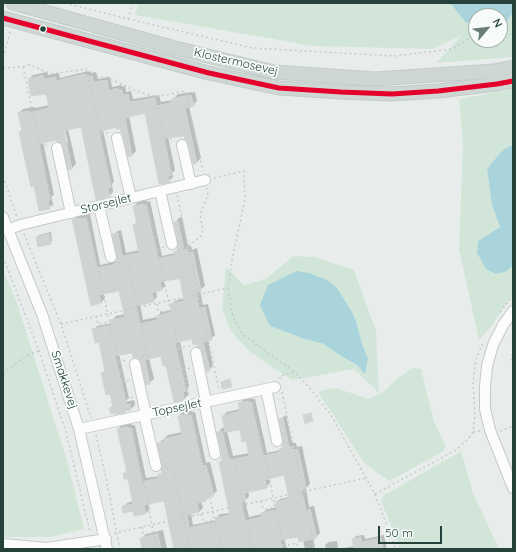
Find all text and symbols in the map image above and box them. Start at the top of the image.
north arrow [468,8,508,48]
text: N [490,16,506,30]
unlabelled marker [38,24,48,34]
street label: Klostermosevej [193,45,279,79]
street label: Storsejlet [79,191,133,217]
street label: Smakkevej [48,349,80,411]
street label: Topsejlet [151,396,203,420]
scale bar [380,518,444,544]
text: 50 m [385,525,413,540]

